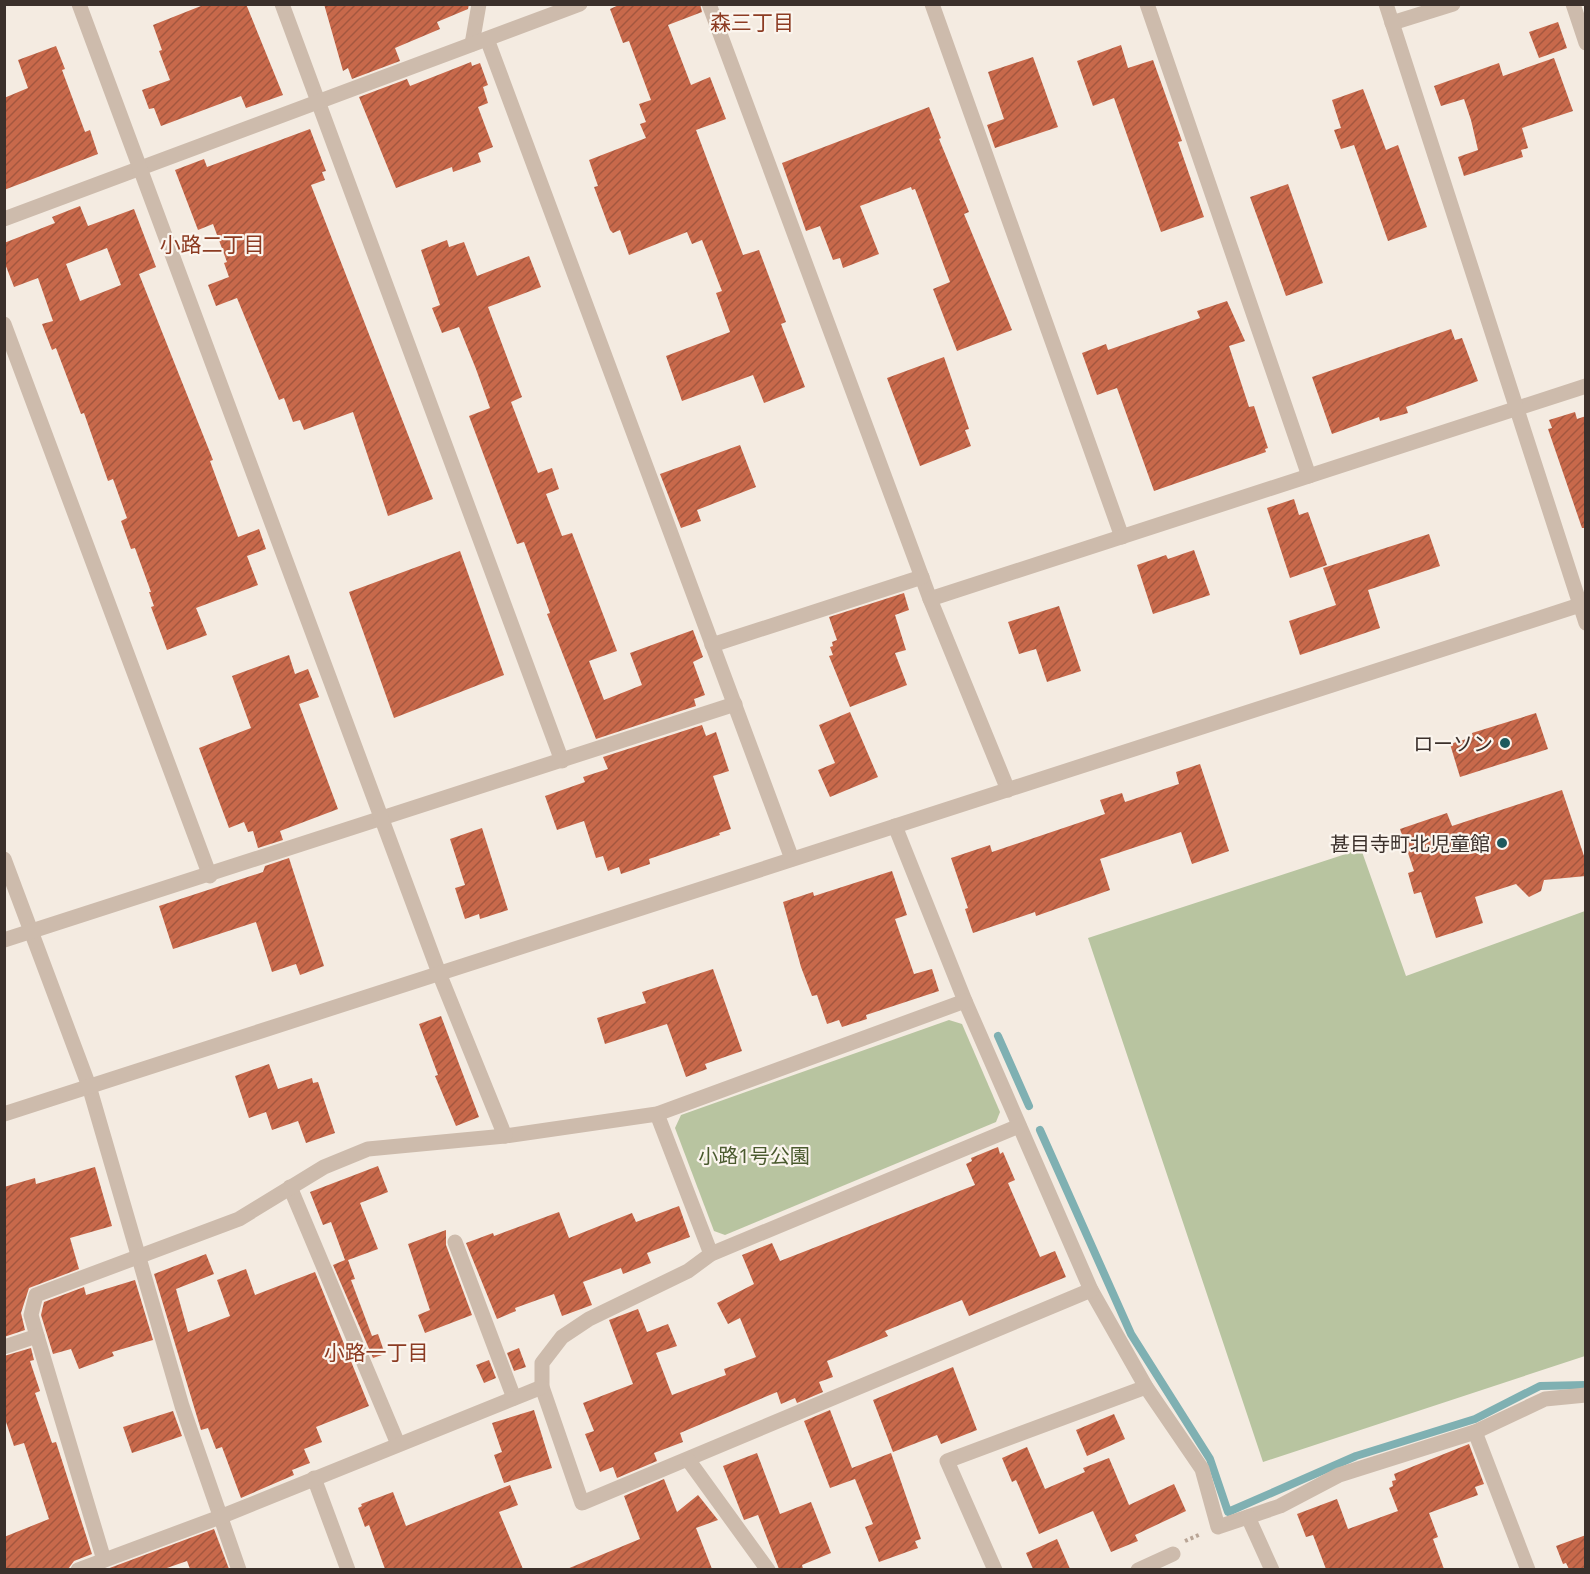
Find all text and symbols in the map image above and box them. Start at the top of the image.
district label: 森三丁目 [710,8,794,36]
district label: 小路二丁目 [160,230,265,258]
place label: ローソン [1413,730,1493,757]
marker: ローソン [1498,736,1512,750]
place label: 甚目寺町北児童館 [1330,830,1490,857]
marker: 甚目寺町北児童館 [1495,836,1509,850]
park label: 小路1号公園 [698,1142,810,1169]
district label: 小路一丁目 [324,1338,429,1366]

